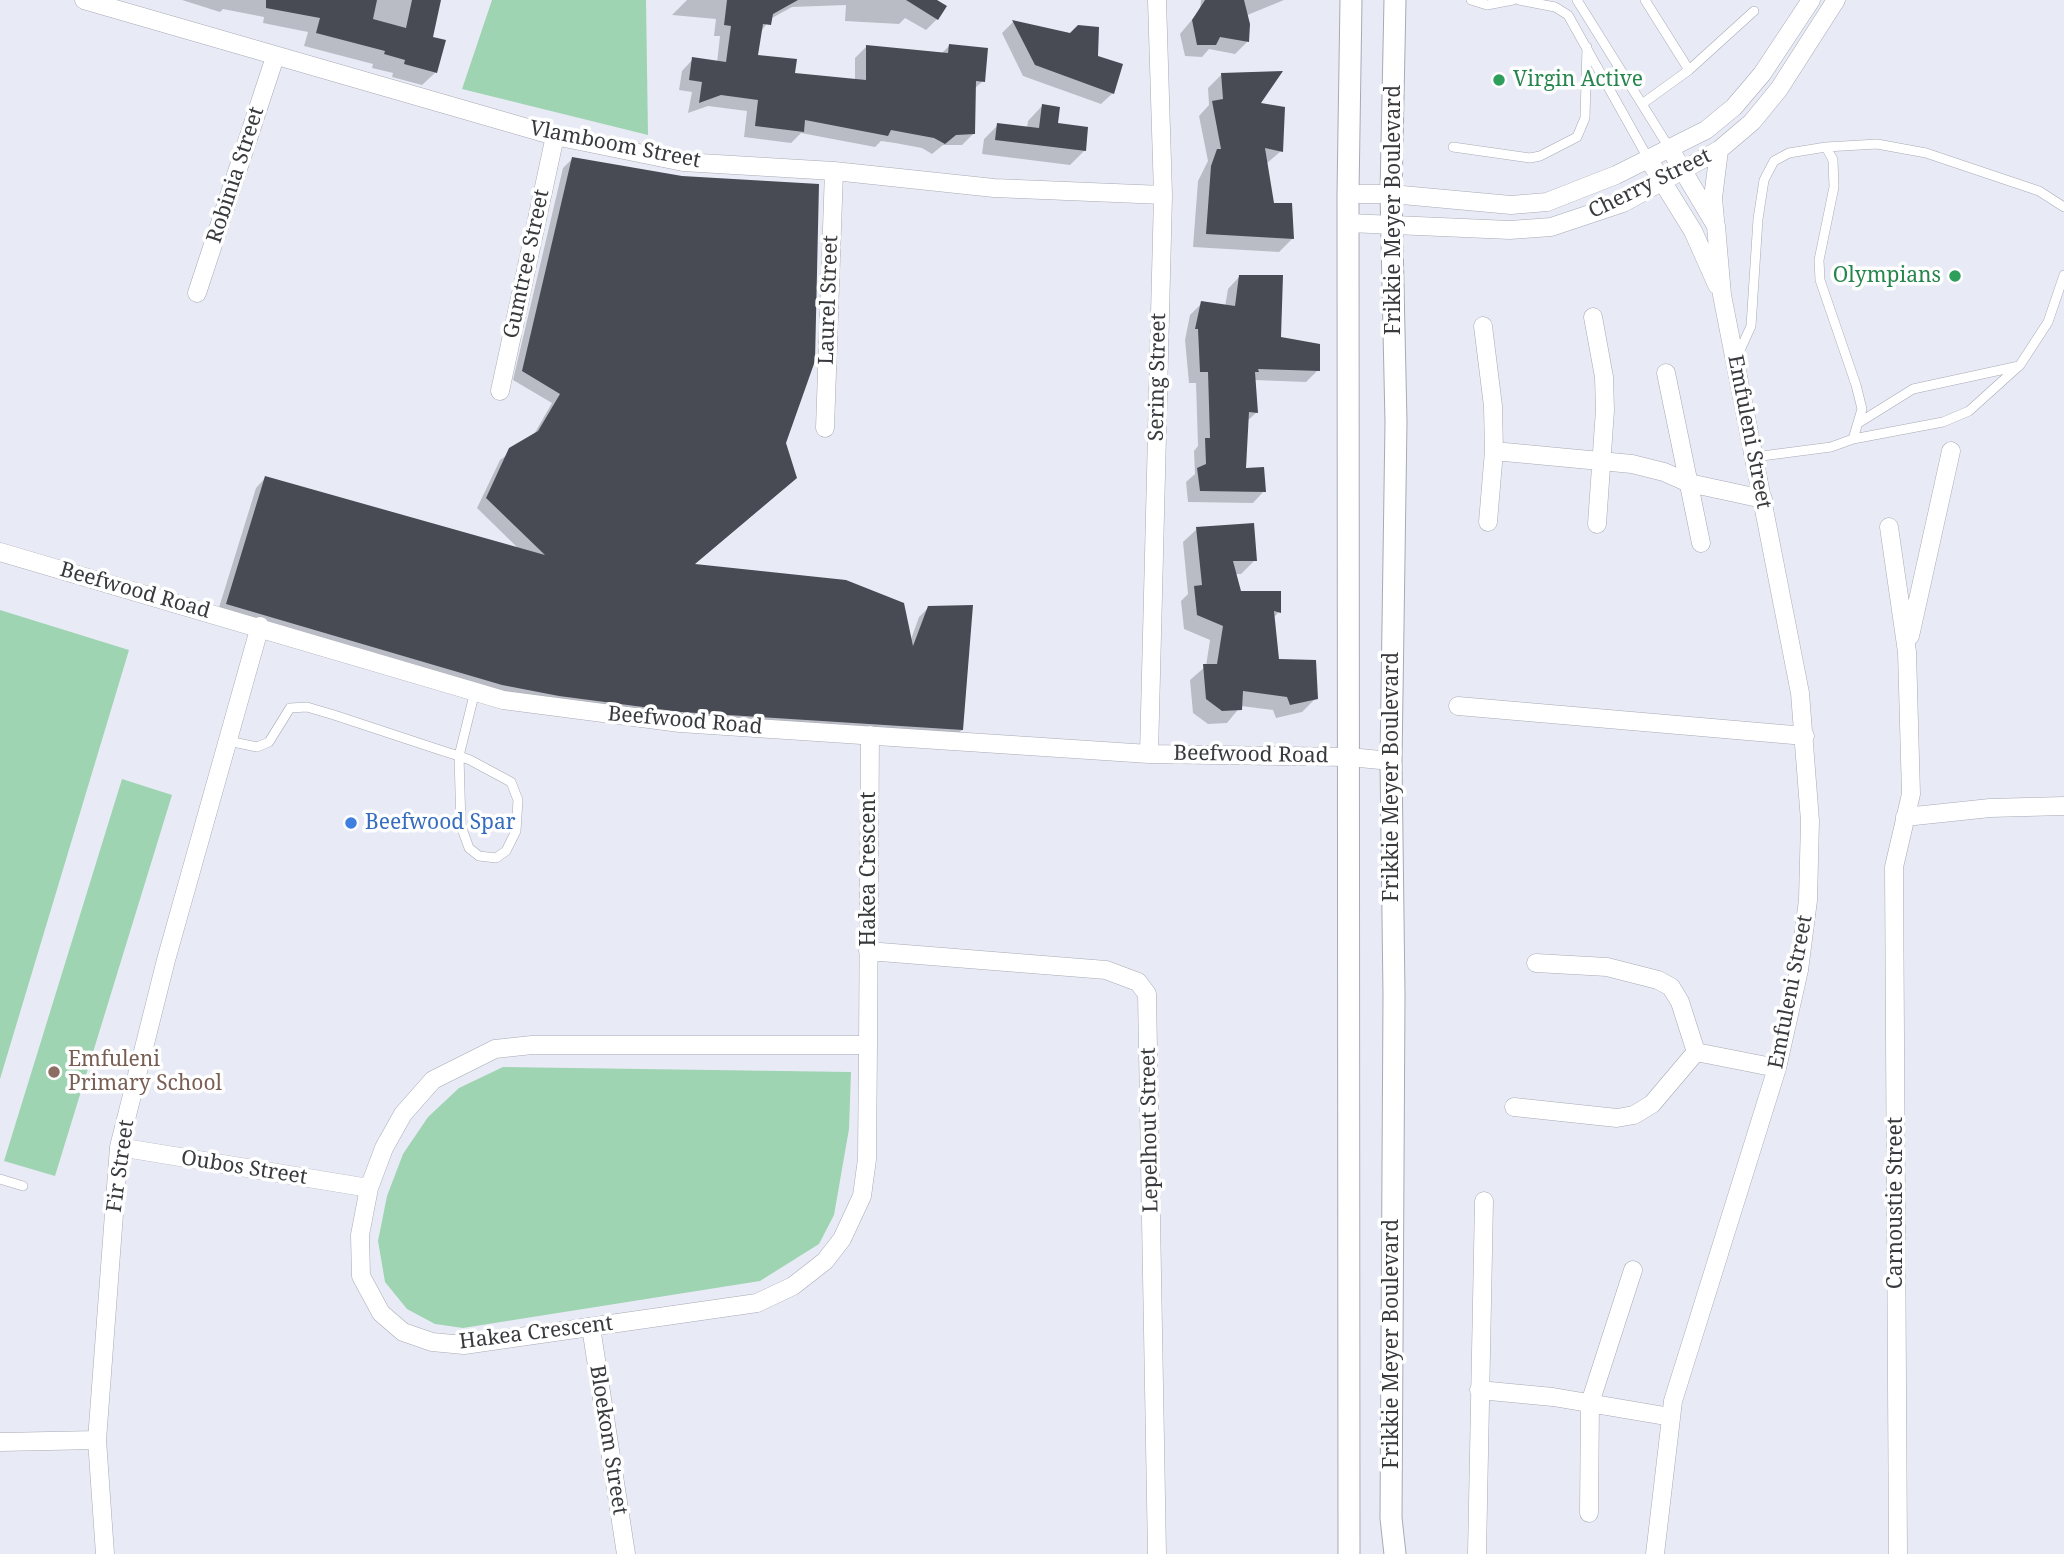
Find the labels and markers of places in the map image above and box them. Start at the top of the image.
place label: Virgin Active [1513,67,1643,93]
marker: Virgin Active [1491,72,1507,88]
place label: Olympians [1833,263,1941,289]
marker: Olympians [1947,268,1963,284]
place label: Beefwood Spar [365,810,516,836]
marker: Beefwood Spar [343,815,359,831]
place label: Emfuleni Primary School [68,1047,222,1097]
marker: Emfuleni Primary School [46,1064,62,1080]

